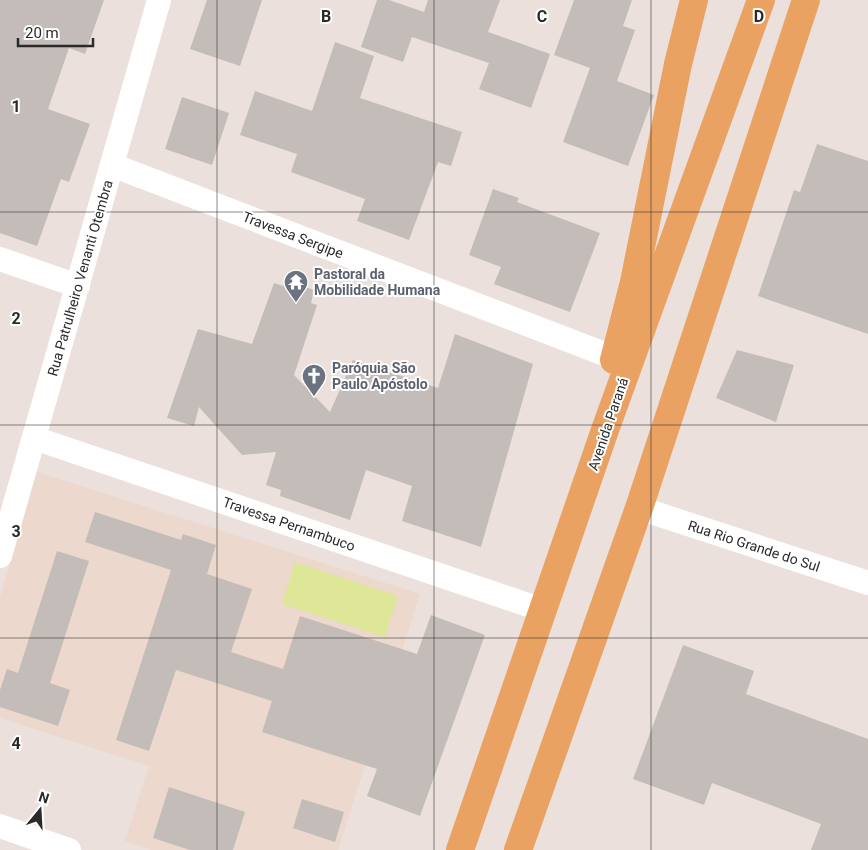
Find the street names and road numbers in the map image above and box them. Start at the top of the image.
street label: Rua Patrulheiro Venanti Otembra [44,178,116,378]
street label: Travessa Sergipe [240,208,346,262]
street label: Avenida Paraná [585,376,631,472]
street label: Travessa Pernambuco [221,494,357,554]
street label: Rua Rio Grande do Sul [686,517,822,575]

